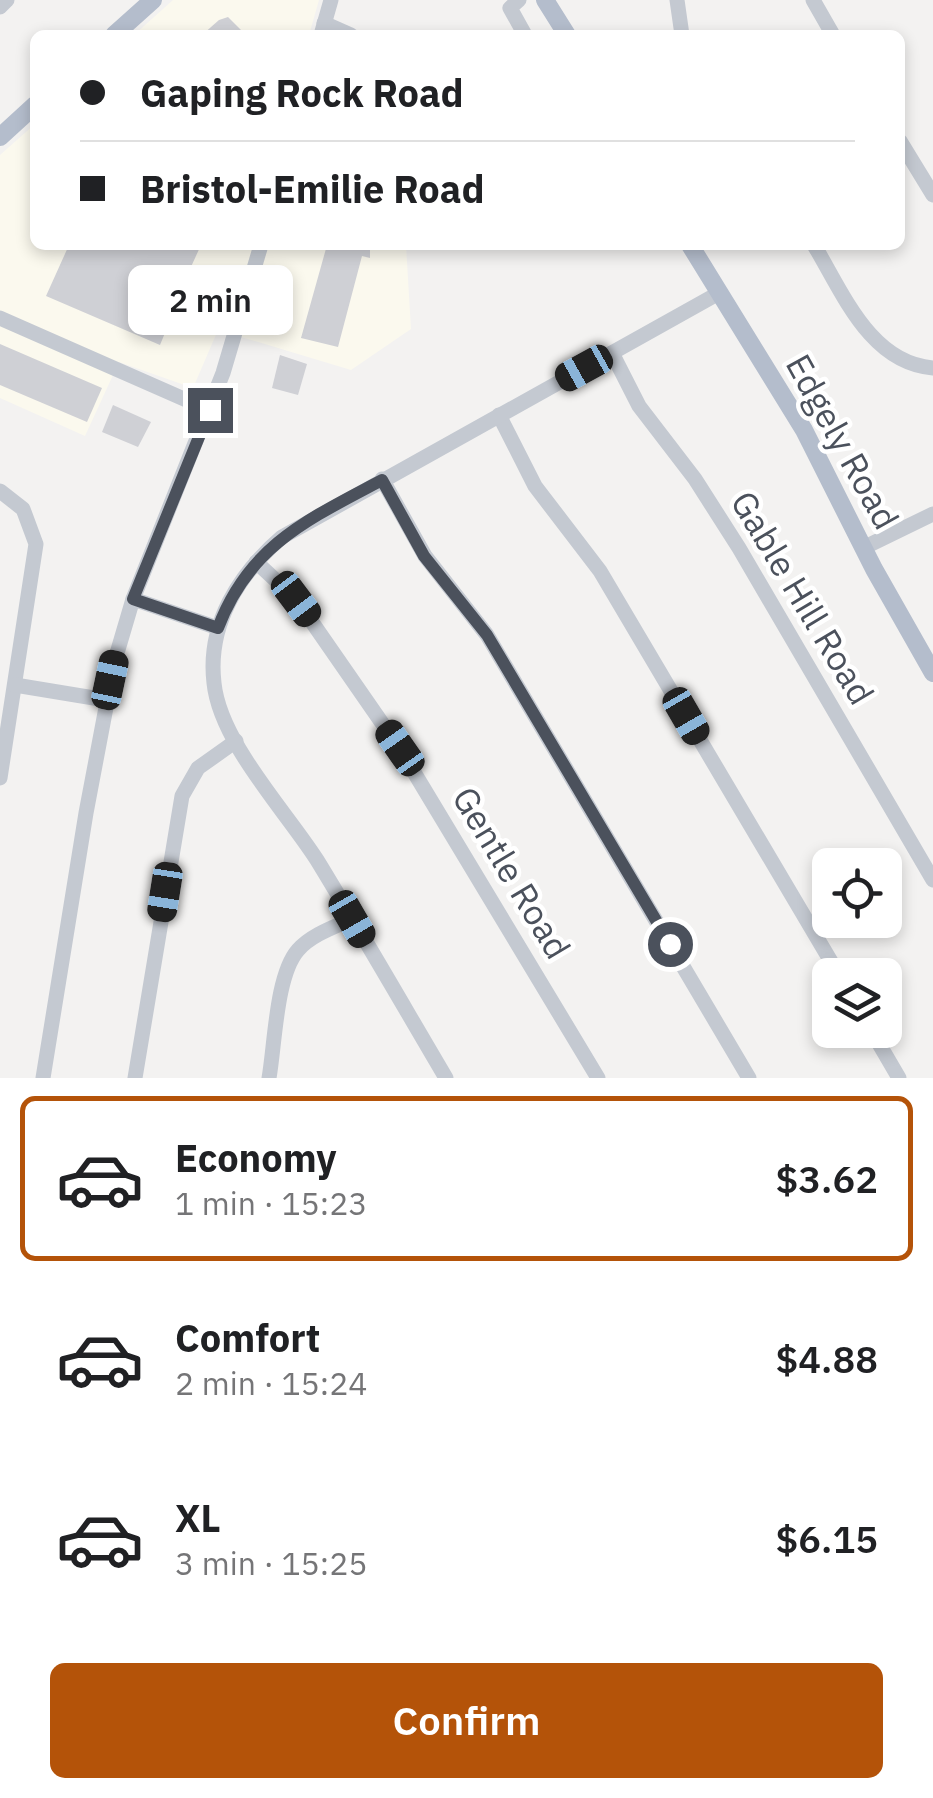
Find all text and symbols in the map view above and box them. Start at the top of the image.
text: Gaping Rock Road [140,68,464,117]
text: Bristol-Emilie Road [140,164,485,213]
callout: 2 min [128,265,292,335]
text: 2 min [169,279,252,321]
car [550,340,618,396]
street label: Edgely Road [776,346,910,537]
route end [188,388,233,433]
street label: Gable Hill Road [721,482,885,713]
car [266,566,326,632]
car [89,648,131,712]
car [658,683,714,749]
car [371,715,429,781]
street label: Gentle Road [442,778,581,967]
map controls [812,848,902,1048]
button: locate [812,848,902,938]
car [145,860,185,924]
car [324,886,380,952]
route start [648,922,693,967]
button: layers [812,958,902,1048]
text: Economy [175,1133,337,1182]
icon: car [55,1134,145,1224]
text: $3.62 [775,1154,878,1203]
text: 1 min · 15:23 [175,1182,368,1224]
text: Comfort [175,1313,320,1362]
icon: car [55,1314,145,1404]
text: $4.88 [775,1334,878,1383]
text: 2 min · 15:24 [175,1362,368,1404]
text: XL [175,1493,221,1542]
icon: car [55,1494,145,1584]
text: $6.15 [775,1514,878,1563]
text: 3 min · 15:25 [175,1542,368,1584]
button: Confirm [50,1663,883,1778]

